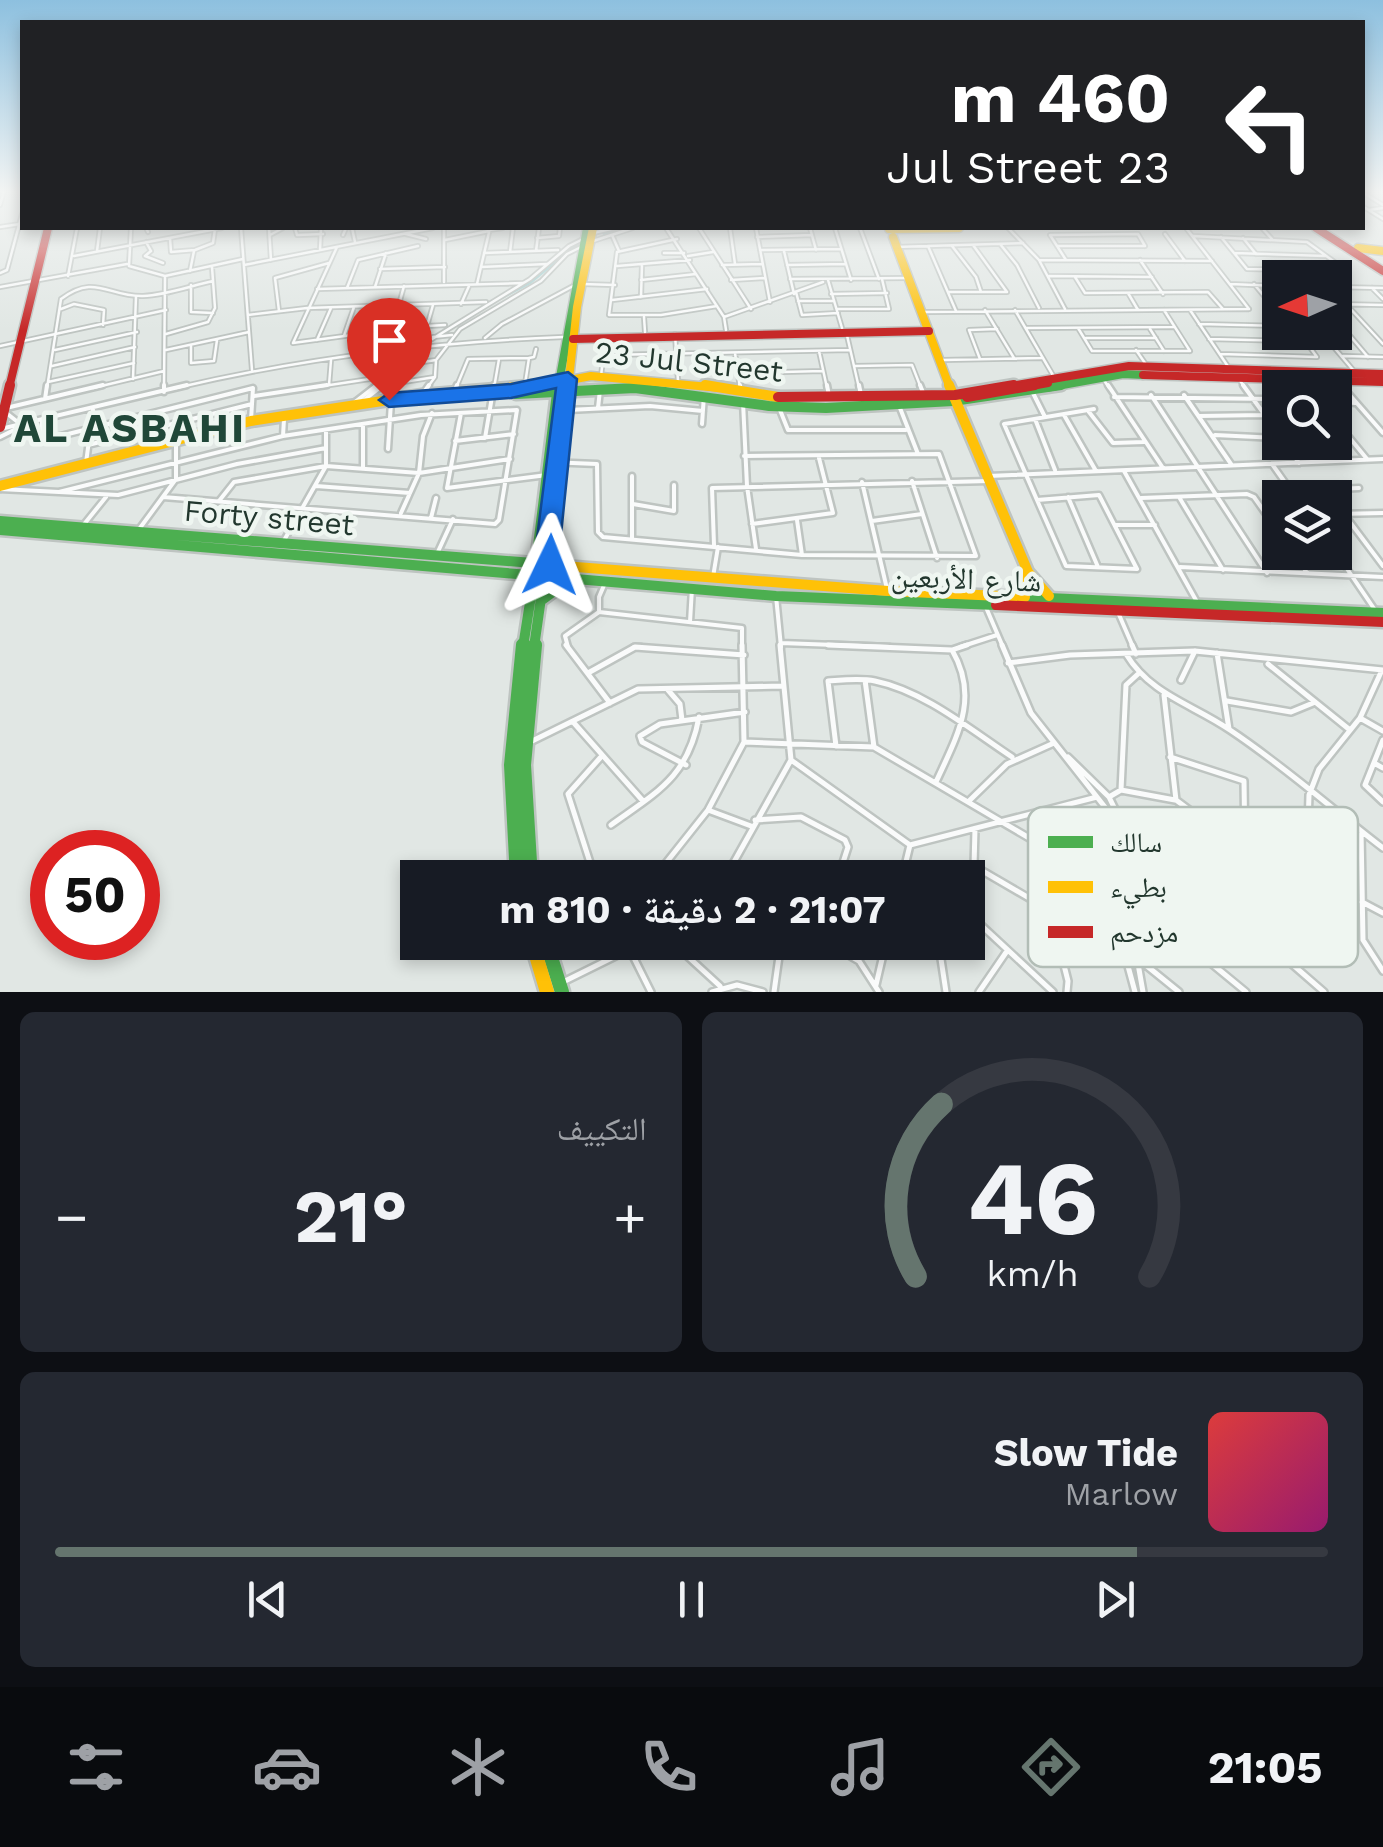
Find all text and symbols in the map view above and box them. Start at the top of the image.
text: 460 m [951,57,1170,139]
icon: left [1205,60,1335,190]
text: 23 Jul Street [886,141,1170,194]
north arrow [1262,260,1352,350]
map controls [1262,260,1352,570]
pin [347,298,432,401]
icon: arrive [362,313,417,368]
street label: 23 Jul Street [594,334,785,389]
button: search [1262,370,1352,460]
district label: AL ASBAHI [14,405,246,452]
button: layers [1262,480,1352,570]
street label: Forty street [183,493,356,542]
position arrow [498,513,602,617]
street label: شارع الأربعين [890,558,1042,601]
legend [1028,807,1358,967]
text: سالك [1110,826,1162,859]
speed limit sign: 50 [30,830,160,960]
text: بطيء [1110,871,1167,910]
text: 21:07 · 2 دقيقة · 810 m [499,888,886,932]
text: مزدحم [1110,916,1178,951]
text: التكييف [557,1110,647,1148]
text: 46 [967,1137,1098,1259]
text: 21° [294,1172,408,1260]
text: − [55,1185,88,1249]
text: + [613,1185,647,1249]
text: km/h [986,1253,1078,1295]
text: Slow Tide [994,1431,1178,1475]
text: Marlow [1064,1475,1178,1513]
icon: previous [240,1572,295,1627]
icon: pause [664,1572,719,1627]
icon: next [1088,1572,1143,1627]
icon: filters [61,1732,131,1802]
icon: car [252,1732,322,1802]
icon: climate [443,1732,513,1802]
icon: phone [634,1732,704,1802]
icon: music [825,1732,895,1802]
icon: directions [1016,1732,1086,1802]
text: 21:05 [1208,1741,1322,1794]

